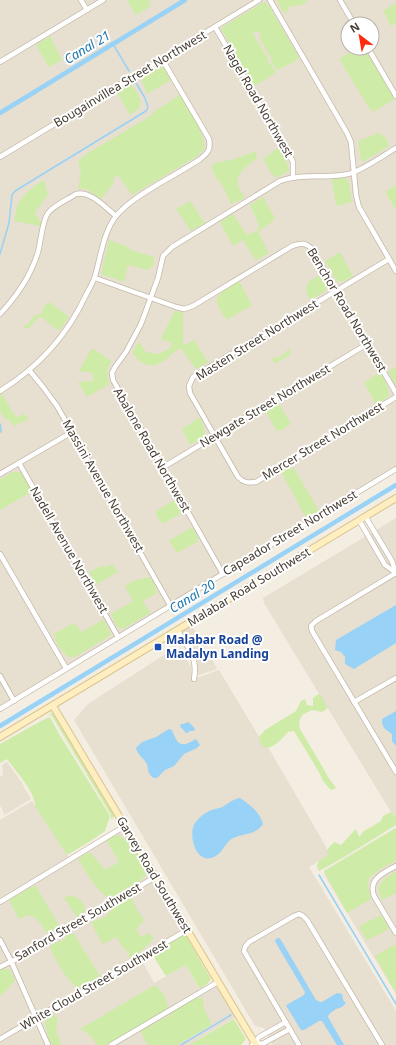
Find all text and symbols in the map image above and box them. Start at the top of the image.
north arrow [340,16,380,56]
text: N [347,18,362,36]
street label: Bougainvillea Street Northwest [50,26,210,131]
water label: Canal 21 [61,26,113,68]
street label: Nagel Road Northwest [219,41,298,161]
street label: Benchor Road Northwest [304,245,392,375]
street label: Masten Street Northwest [192,295,322,384]
street label: Newgate Street Northwest [196,359,334,451]
street label: Abalone Road Northwest [110,385,195,516]
street label: Mercer Street Northwest [259,397,387,484]
street label: Massini Avenue Northwest [58,416,149,556]
street label: Nadell Avenue Northwest [26,483,113,617]
street label: Capeador Street Northwest [219,485,361,579]
street label: Malabar Road Southwest [184,543,314,630]
water label: Canal 20 [166,575,218,617]
place label: Malabar Road @ Madalyn Landing [166,631,269,662]
marker: Malabar Road @ Madalyn Landing [153,642,163,652]
street label: Garvey Road Southwest [113,813,196,937]
street label: Sanford Street Southwest [11,878,145,965]
street label: White Cloud Street Southwest [17,935,171,1034]

